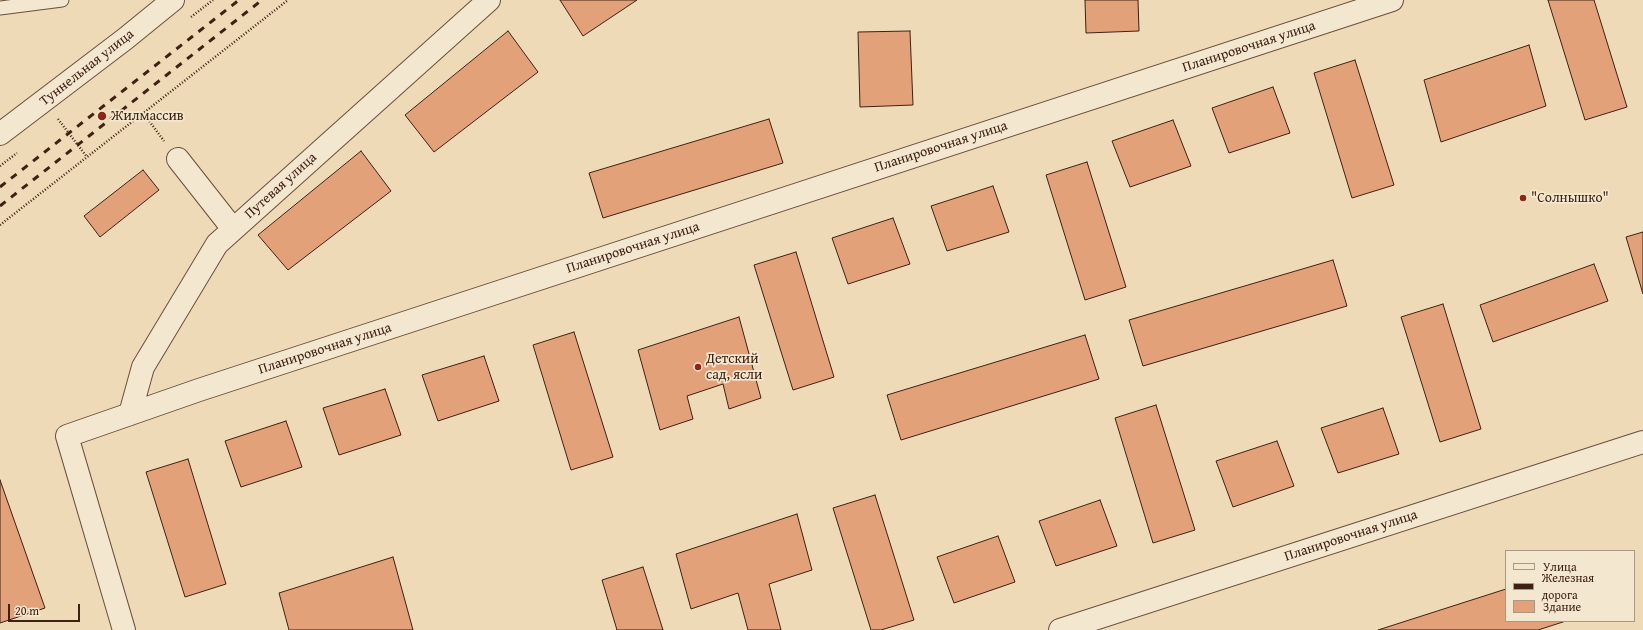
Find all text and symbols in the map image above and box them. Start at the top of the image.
street label: Планировочная улица [1180,18,1318,76]
street label: Туннельная улица [37,26,137,110]
place label: Жилмассив [111,108,184,124]
marker: Жилмассив [96,110,108,122]
street label: Планировочная улица [872,118,1010,176]
street label: Путевая улица [242,149,320,223]
place label: "Солнышко" [1531,190,1609,206]
marker: "Солнышко" [1518,193,1528,203]
street label: Планировочная улица [564,219,702,277]
street label: Планировочная улица [256,320,394,378]
place label: Детский сад, ясли [706,351,762,384]
marker: Детский сад, ясли [693,362,703,372]
street label: Планировочная улица [1282,507,1420,565]
legend [1505,550,1635,622]
text: Улица [1543,558,1577,575]
text: Железная дорога [1542,569,1594,603]
scale bar [10,596,82,622]
text: Здание [1543,598,1581,615]
text: 20 m [15,602,39,619]

